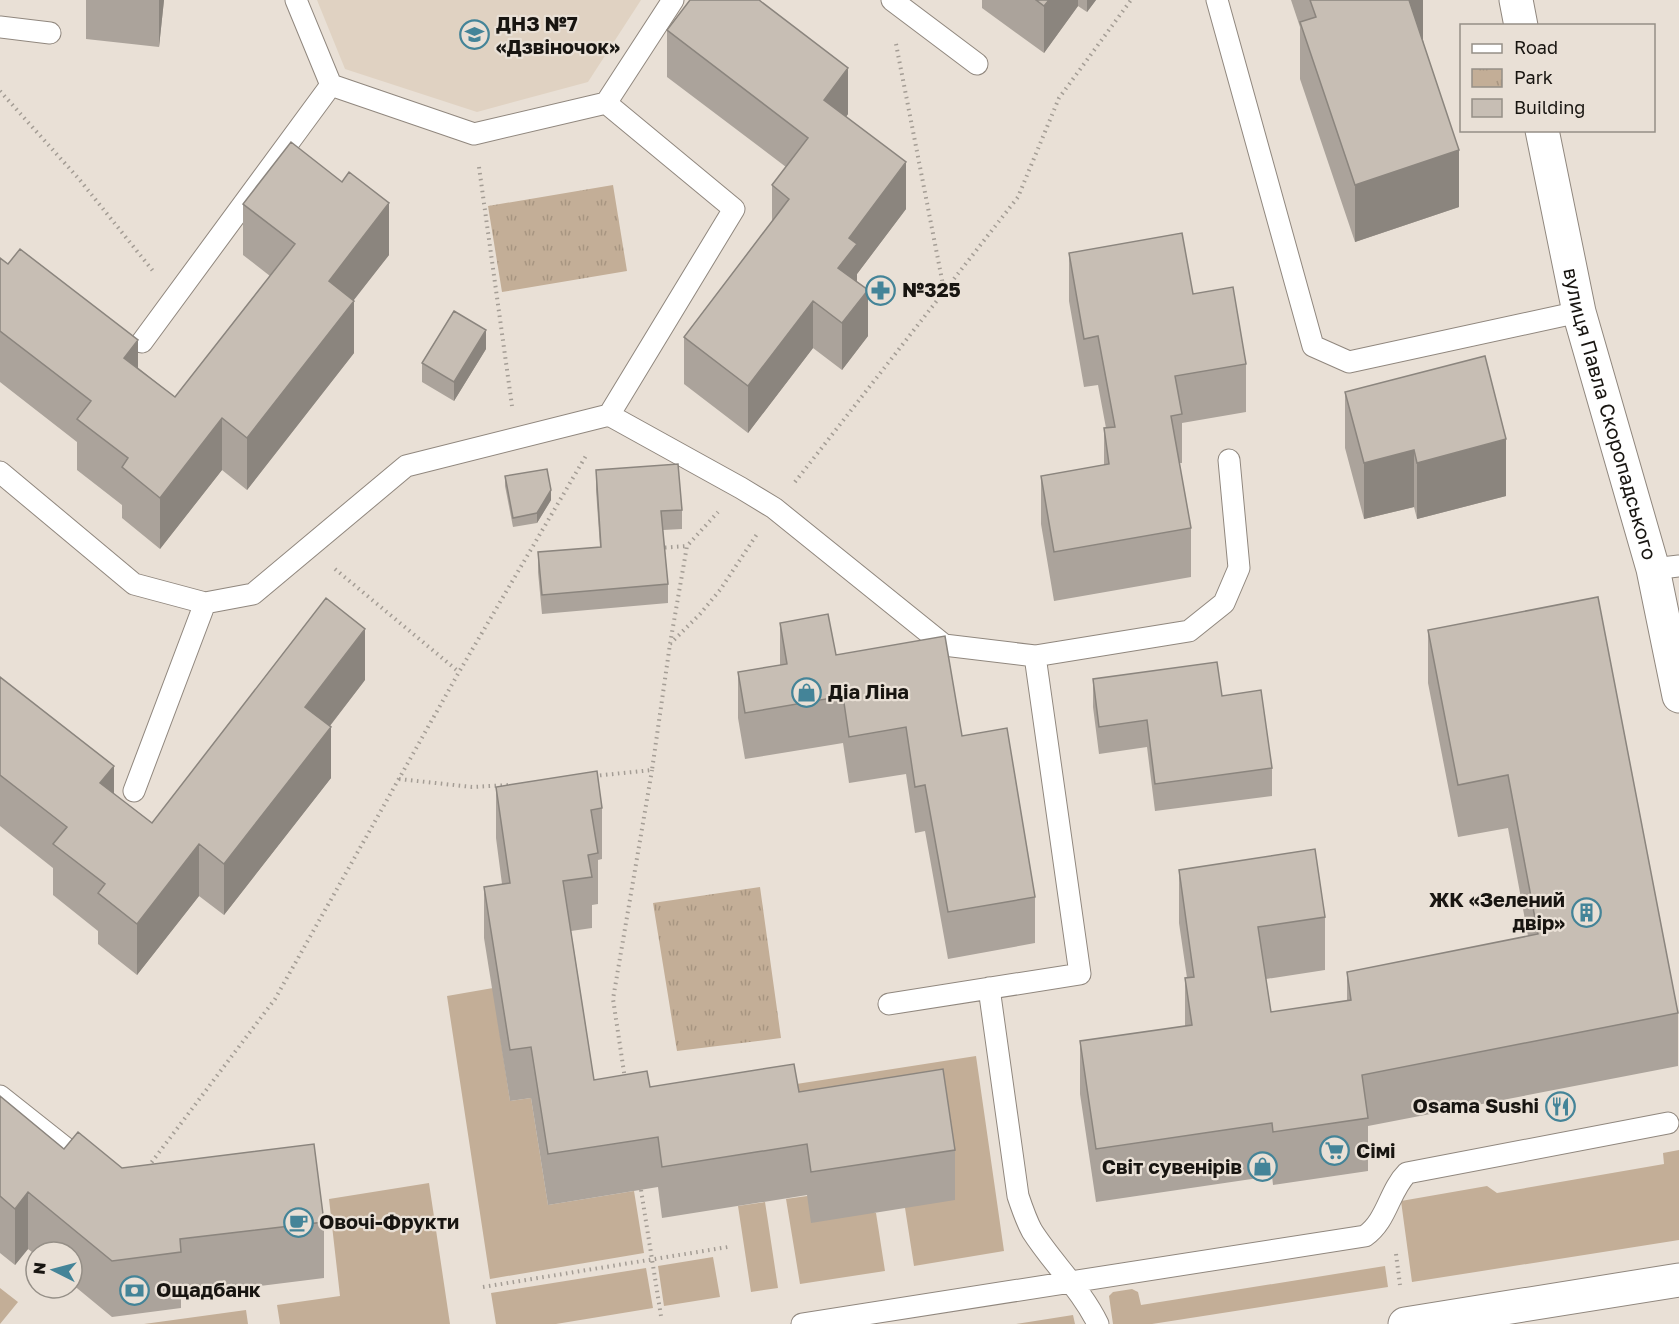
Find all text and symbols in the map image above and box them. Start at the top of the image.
place label: ДНЗ №7 «Дзвіночок» [496,11,620,58]
school or university icon: ДНЗ №7 «Дзвіночок» [459,19,491,51]
legend [1460,24,1655,132]
text: Road [1514,36,1558,58]
text: Park [1514,66,1553,88]
text: Building [1514,96,1585,118]
street label: вулиця Павла Скоропадського [1559,265,1663,562]
pharmacy icon: №325 [865,274,897,306]
place label: №325 [902,277,961,301]
shop icon: Діа Ліна [791,676,823,708]
place label: Діа Ліна [828,679,909,703]
place label: ЖК «Зелений двір» [1429,887,1565,934]
building icon: ЖК «Зелений двір» [1570,896,1602,928]
restaurant icon: Osama Sushi [1544,1090,1576,1122]
place label: Osama Sushi [1413,1093,1539,1117]
supermarket icon: Сімі [1319,1135,1351,1167]
place label: Сімі [1356,1138,1396,1162]
shop icon: Світ сувенірів [1247,1151,1279,1183]
place label: Світ сувенірів [1102,1154,1242,1178]
cafe icon: Овочі-Фрукти [282,1206,314,1238]
place label: Овочі-Фрукти [319,1209,459,1233]
north arrow [24,1240,84,1300]
text: N [29,1261,50,1276]
bank icon: Ощадбанк [119,1274,151,1306]
place label: Ощадбанк [156,1277,261,1301]

